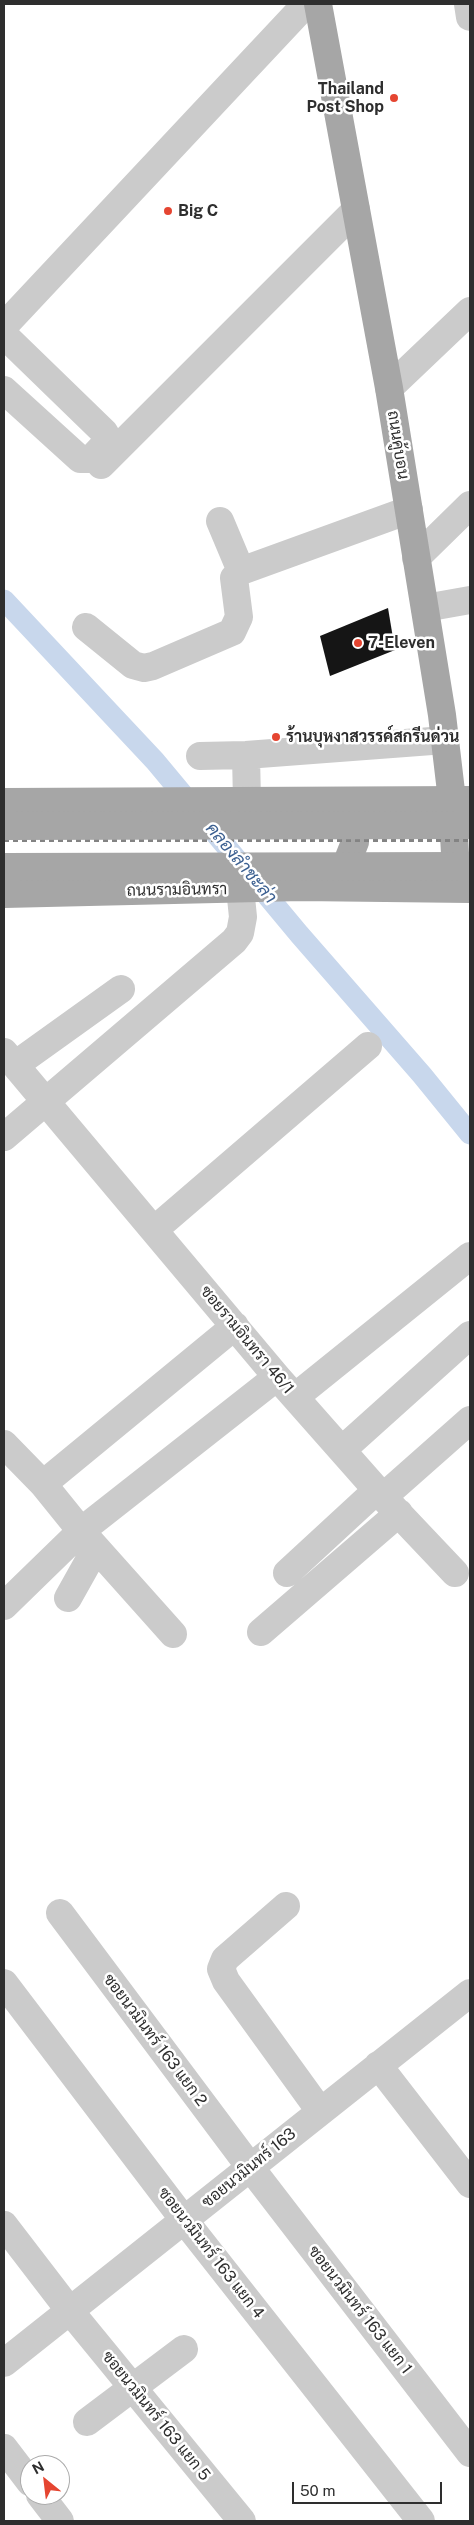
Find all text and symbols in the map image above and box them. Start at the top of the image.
place label: Thailand Post Shop [307,79,384,117]
marker: Thailand Post Shop [388,92,400,104]
place label: Big C [178,201,218,221]
marker: Big C [162,205,174,217]
street label: ถนนคู้บอน [383,409,413,481]
place label: 7-Eleven [368,633,435,653]
marker: 7-Eleven [352,637,364,649]
place label: ร้านบุหงาสวรรค์สกรีนด่วน [286,727,460,747]
marker: ร้านบุหงาสวรรค์สกรีนด่วน [270,731,282,743]
water label: คลองลำชะล่า [201,818,281,908]
street label: ถนนรามอินทรา [127,880,227,900]
street label: ซอยรามอินทรา 46/1 [196,1282,298,1398]
street label: ซอยนวมินทร์ 163 แยก 2 [99,1970,211,2110]
street label: ซอยนวมินทร์ 163 [198,2124,300,2212]
street label: ซอยนวมินทร์ 163 แยก 4 [154,2184,268,2322]
street label: ซอยนวมินทร์ 163 แยก 1 [304,2242,416,2378]
street label: ซอยนวมินทร์ 163 แยก 5 [98,2347,214,2485]
north arrow [20,2455,70,2505]
text: N [30,2458,47,2477]
scale bar [294,2472,444,2504]
text: 50 m [300,2482,335,2499]

